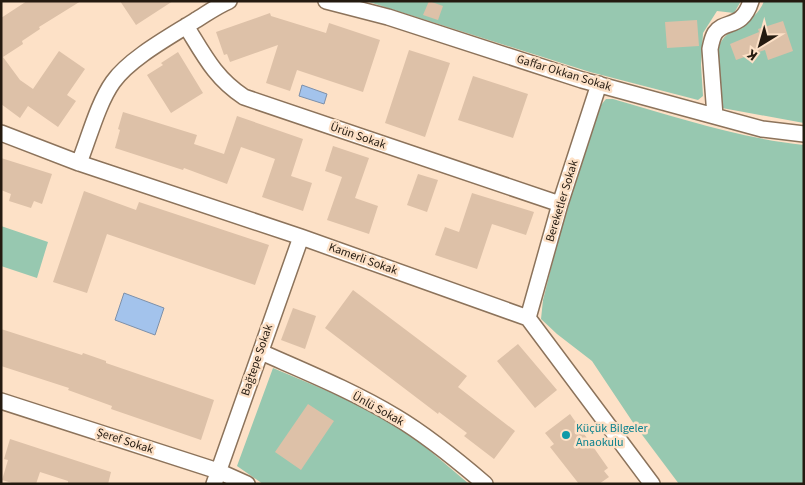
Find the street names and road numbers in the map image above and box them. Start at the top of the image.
street label: Gaffar Okkan Sokak [515,51,613,96]
street label: Ürün Sokak [328,119,388,154]
street label: Bereketler Sokak [541,158,583,244]
street label: Kamerli Sokak [326,239,400,279]
street label: Bağtepe Sokak [237,322,277,398]
street label: Ünlü Sokak [349,388,407,430]
street label: Şeref Sokak [94,424,156,458]

